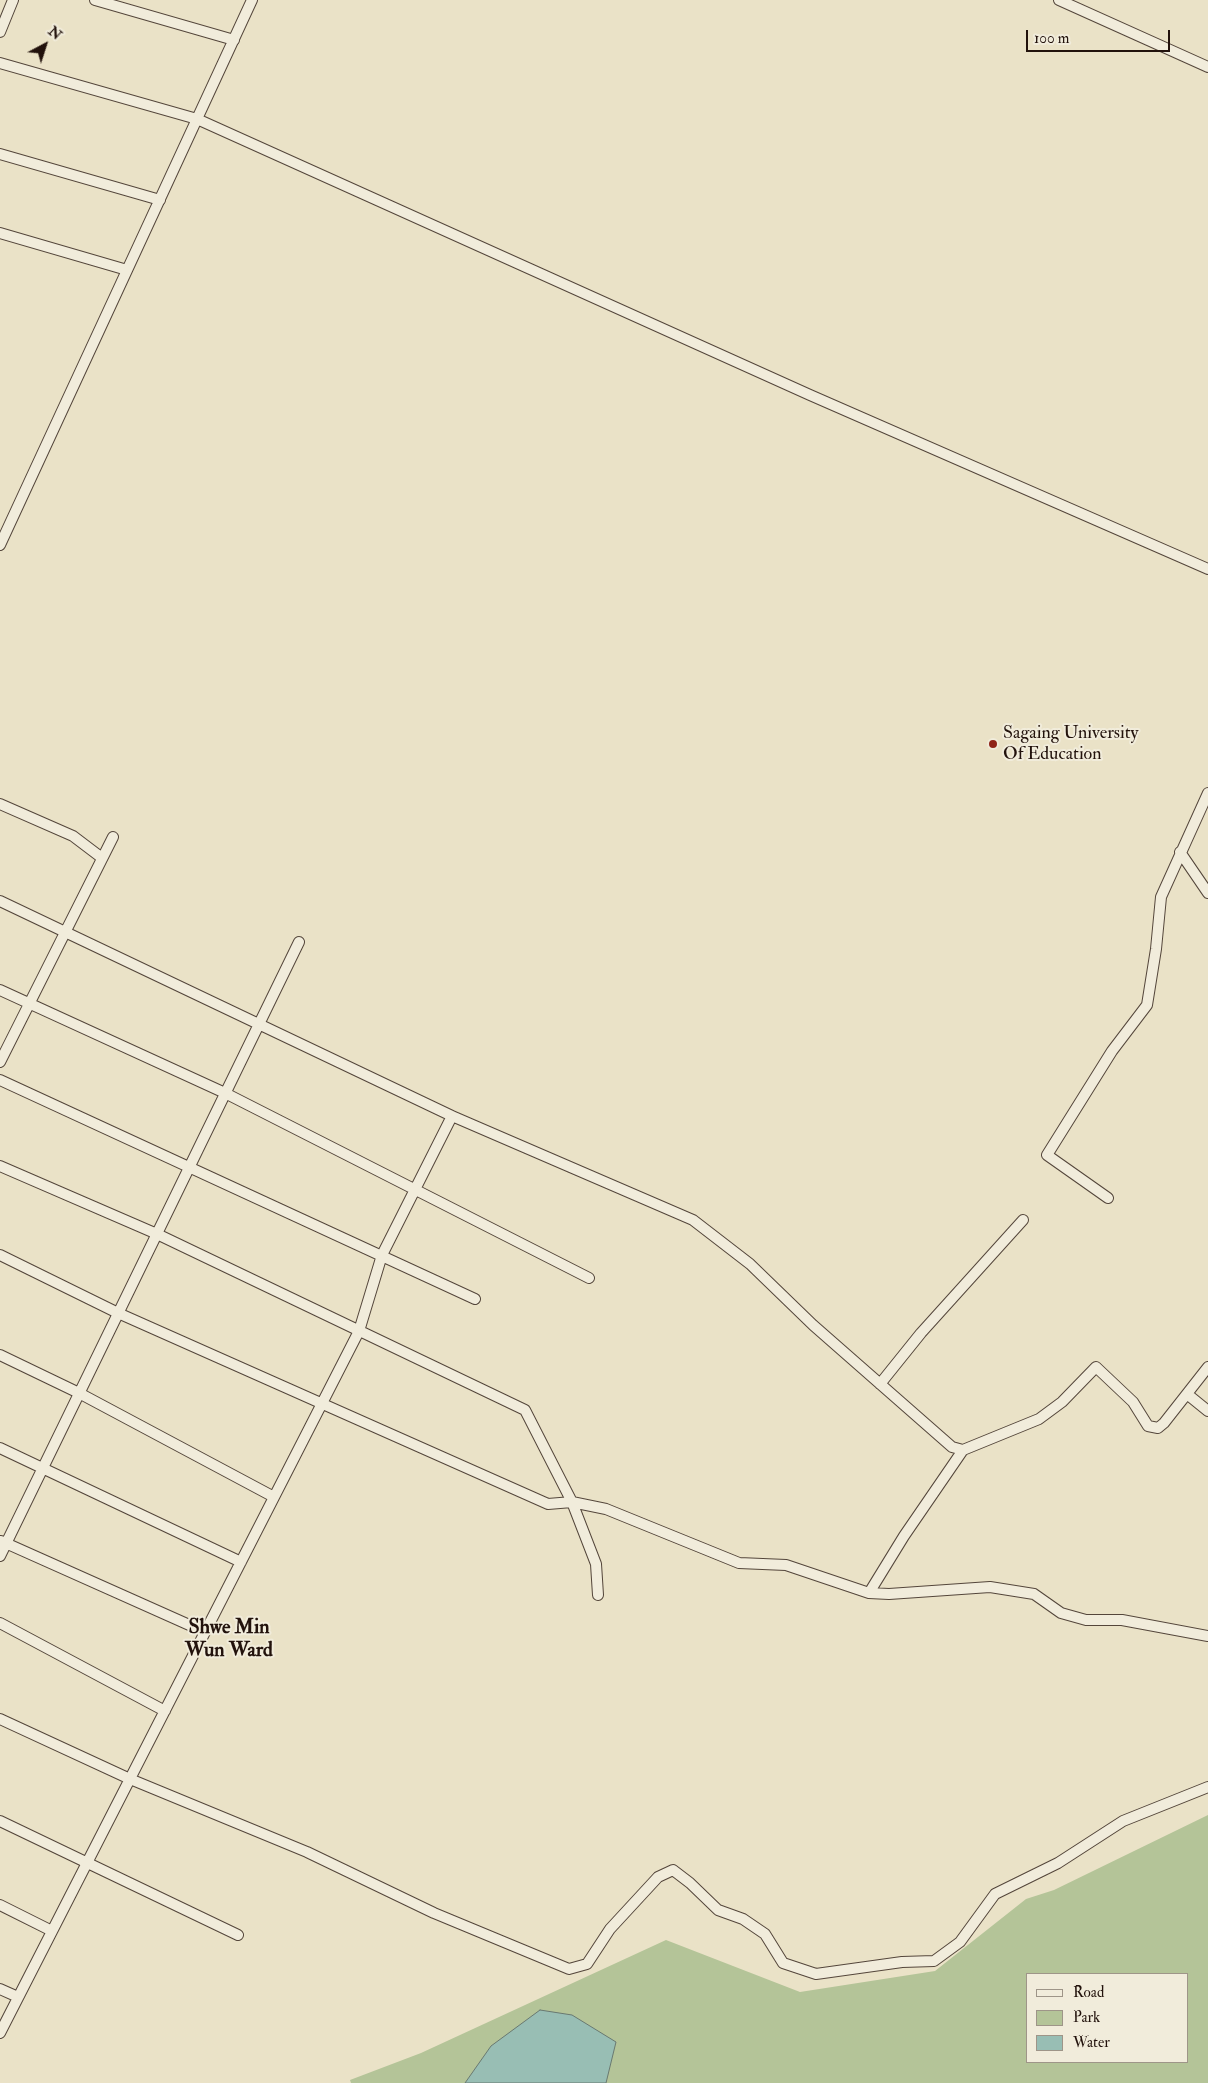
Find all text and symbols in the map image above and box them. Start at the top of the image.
north arrow [20,20,70,70]
scale bar [1028,20,1172,52]
text: N [45,23,65,44]
text: 100 m [1034,29,1069,48]
place label: Sagaing University Of Education [1003,723,1138,766]
marker: Sagaing University Of Education [987,738,999,750]
district label: Shwe Min Wun Ward [185,1617,273,1664]
legend [1026,1973,1188,2063]
text: Road [1073,1983,1104,2002]
text: Park [1073,2008,1100,2027]
text: Water [1073,2033,1110,2052]

